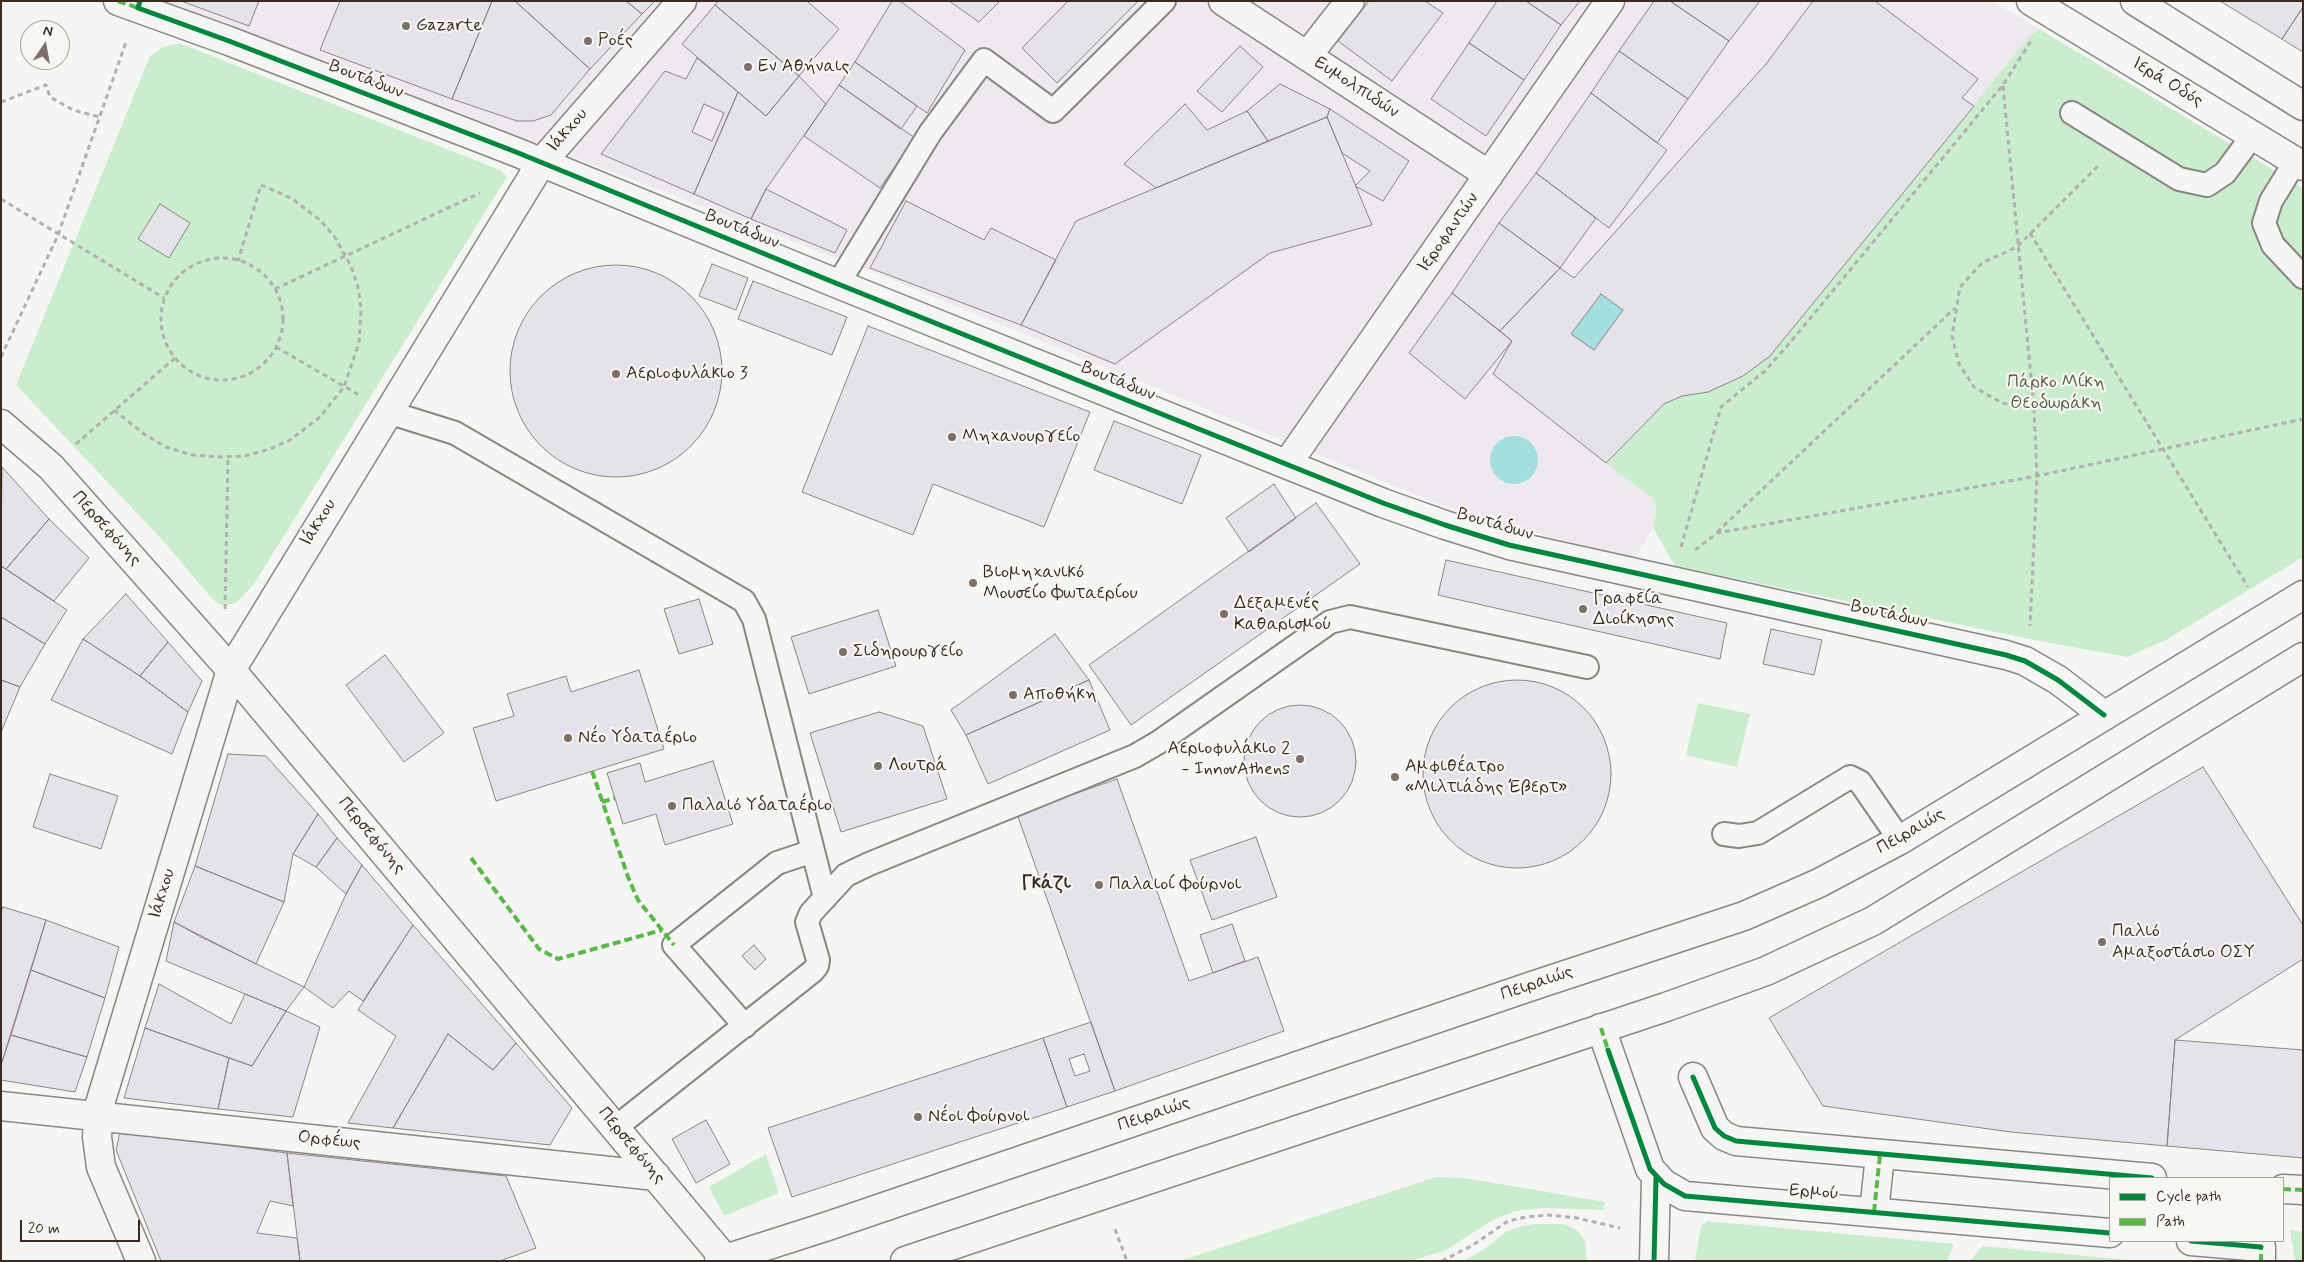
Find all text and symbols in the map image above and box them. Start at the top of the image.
place label: Gazarte [416,15,482,37]
north arrow [20,20,70,70]
marker: Gazarte [400,20,412,32]
text: N [41,22,54,41]
place label: Ροές [598,30,633,52]
marker: Ροές [582,35,594,47]
street label: Ευμολπιδών [1310,53,1402,123]
street label: Ιερά Οδός [2128,53,2206,113]
street label: Βουτάδων [326,56,406,104]
place label: Εν Αθήναις [758,56,849,78]
marker: Εν Αθήναις [742,61,754,73]
street label: Ιάκχου [543,104,593,158]
street label: Ιεροφαντών [1414,189,1484,277]
street label: Βουτάδων [702,205,782,255]
street label: Βουτάδων [1078,357,1158,407]
place label: Αεριοφυλάκιο 3 [626,363,748,385]
marker: Αεριοφυλάκιο 3 [610,368,622,380]
park label: Πάρκο Μίκη Θεοδωράκη [2007,372,2105,414]
place label: Μηχανουργείο [962,426,1080,448]
marker: Μηχανουργείο [946,431,958,443]
street label: Περσεφόνης [67,487,145,571]
street label: Ιάκχου [296,495,342,551]
street label: Βουτάδων [1455,504,1535,546]
place label: Βιομηχανικό Μουσείο Φωταερίου [983,562,1138,604]
marker: Βιομηχανικό Μουσείο Φωταερίου [967,577,979,589]
place label: Γραφεία Διοίκησης [1593,588,1674,630]
place label: Δεξαμενές Καθαρισμού [1234,593,1332,636]
street label: Βουτάδων [1849,596,1929,634]
marker: Γραφεία Διοίκησης [1577,603,1589,615]
marker: Δεξαμενές Καθαρισμού [1218,608,1230,620]
place label: Σιδηρουργείο [853,641,963,663]
marker: Σιδηρουργείο [837,646,849,658]
place label: Αποθήκη [1023,684,1097,706]
marker: Αποθήκη [1007,689,1019,701]
place label: Νέο Υδαταέριο [578,727,697,749]
marker: Νέο Υδαταέριο [562,732,574,744]
place label: Αεριοφυλάκιο 2 - InnovAthens [1168,738,1290,781]
marker: Αεριοφυλάκιο 2 - InnovAthens [1294,753,1306,765]
place label: Λουτρά [888,755,947,777]
place label: Αμφιθέατρο «Μιλτιάδης Έβερτ» [1405,756,1567,799]
marker: Λουτρά [872,760,884,772]
marker: Αμφιθέατρο «Μιλτιάδης Έβερτ» [1389,771,1401,783]
street label: Περσεφόνης [333,793,409,879]
place label: Παλαιό Υδαταέριο [682,795,832,817]
marker: Παλαιό Υδαταέριο [666,800,678,812]
street label: Πειραιώς [1873,804,1949,860]
street label: Ιάκχου [145,866,181,922]
district label: Γκάζι [1021,873,1071,895]
place label: Παλαιοί Φούρνοι [1109,874,1241,896]
marker: Παλαιοί Φούρνοι [1093,879,1105,891]
place label: Παλιό Αμαξοστάσιο ΟΣΥ [2112,921,2255,964]
marker: Παλιό Αμαξοστάσιο ΟΣΥ [2096,936,2108,948]
street label: Πειραιώς [1498,962,1576,1006]
street label: Πειραιώς [1115,1093,1193,1137]
street label: Περσεφόνης [593,1103,669,1189]
place label: Νέοι Φούρνοι [928,1106,1029,1128]
marker: Νέοι Φούρνοι [912,1111,924,1123]
street label: Ορφέως [297,1127,361,1155]
legend [2109,1177,2284,1242]
street label: Ερμού [1788,1180,1840,1206]
text: Cycle path [2156,1187,2221,1207]
scale bar [22,1210,142,1242]
text: Path [2156,1212,2185,1232]
text: 20 m [28,1219,60,1239]

